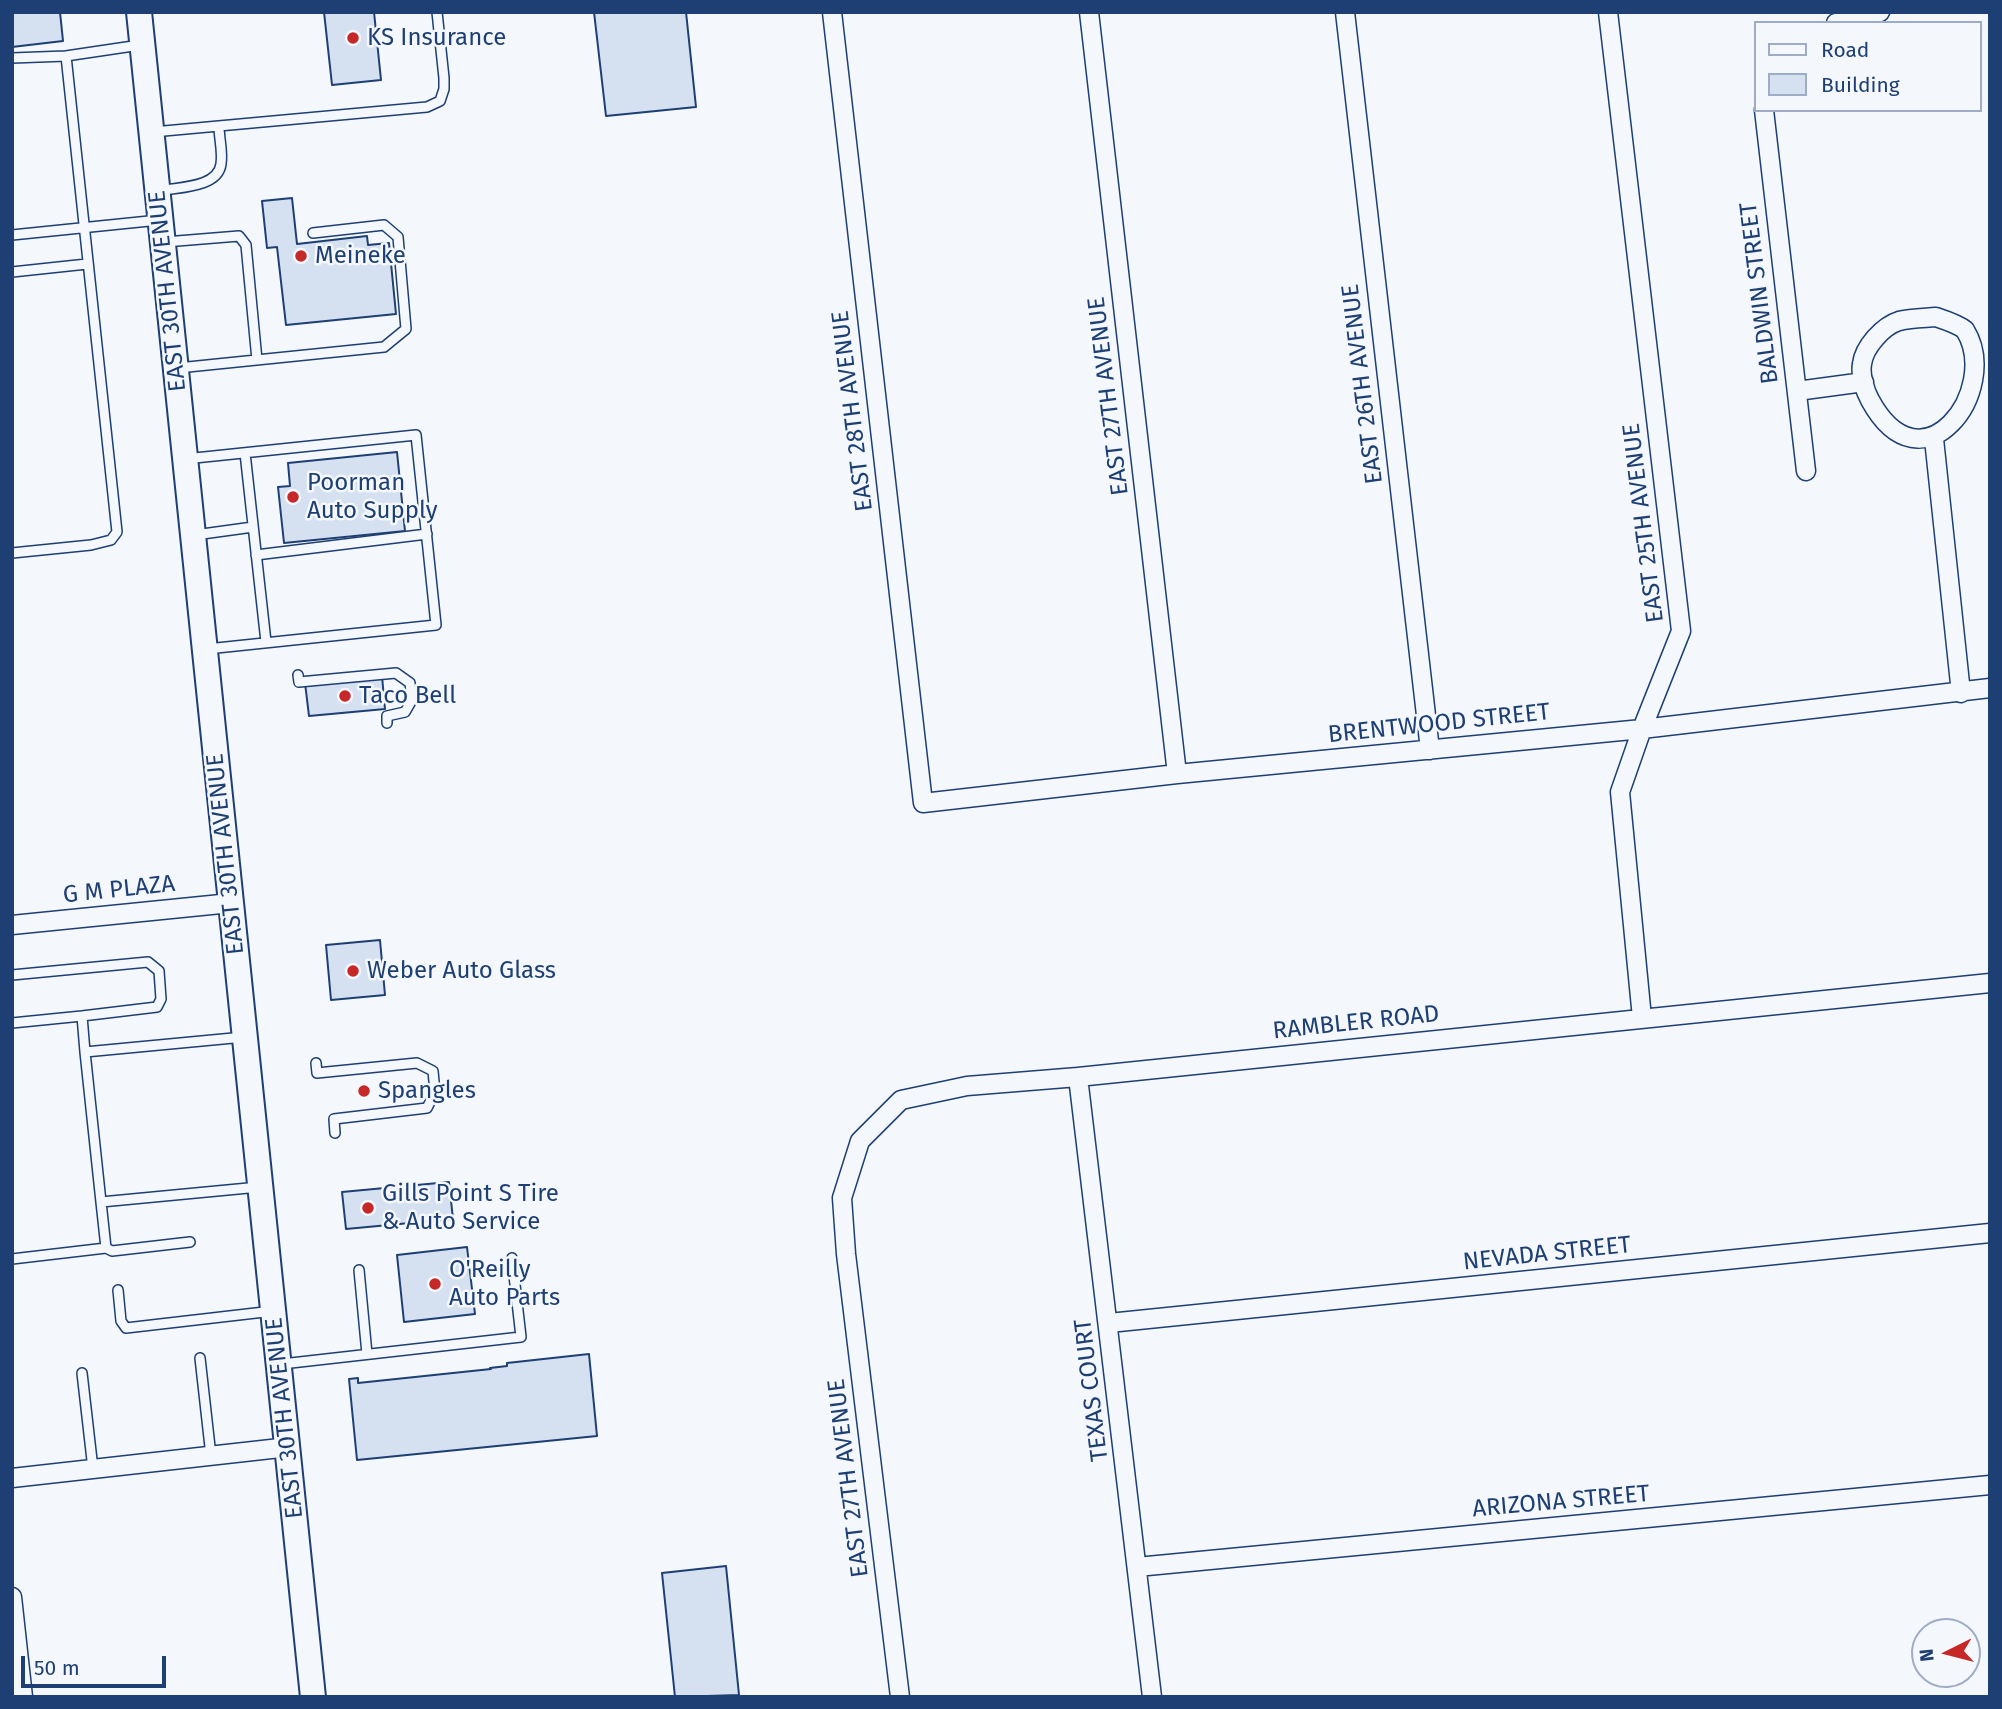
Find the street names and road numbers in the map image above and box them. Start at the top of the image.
street label: EAST 30TH AVENUE [143,189,193,393]
street label: BALDWIN STREET [1735,200,1785,386]
street label: EAST 26TH AVENUE [1336,282,1390,486]
street label: EAST 27TH AVENUE [1083,295,1135,497]
street label: EAST 28TH AVENUE [826,309,880,513]
street label: EAST 25TH AVENUE [1617,422,1671,624]
street label: BRENTWOOD STREET [1327,698,1551,750]
street label: EAST 30TH AVENUE [201,752,251,956]
street label: G M PLAZA [62,870,176,910]
street label: RAMBLER ROAD [1271,1000,1441,1046]
street label: NEVADA STREET [1462,1231,1632,1277]
street label: EAST 30TH AVENUE [260,1316,310,1520]
street label: TEXAS COURT [1069,1317,1115,1463]
street label: EAST 27TH AVENUE [823,1377,875,1579]
street label: ARIZONA STREET [1471,1480,1651,1524]

